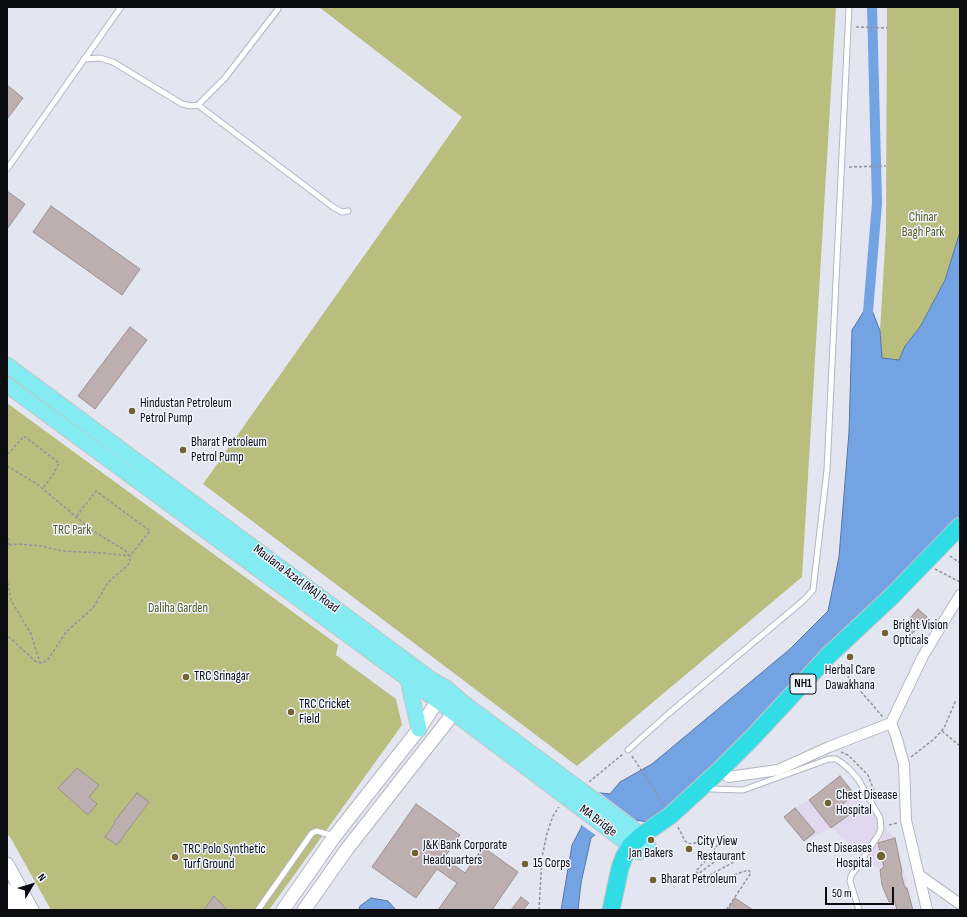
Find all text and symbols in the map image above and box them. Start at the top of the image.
park label: Chinar Bagh Park [902,210,944,241]
place label: Hindustan Petroleum Petrol Pump [140,396,232,427]
marker: Hindustan Petroleum Petrol Pump [127,406,137,416]
place label: Bharat Petroleum Petrol Pump [191,435,267,466]
marker: Bharat Petroleum Petrol Pump [178,445,188,455]
park label: TRC Park [53,523,91,539]
street label: Maulana Azad (MA) Road [250,542,342,616]
park label: Daliha Garden [148,601,208,617]
place label: Bright Vision Opticals [893,618,948,649]
marker: Bright Vision Opticals [880,628,890,638]
marker: Herbal Care Dawakhana [845,652,855,662]
place label: Herbal Care Dawakhana [825,663,875,694]
place label: TRC Srinagar [194,669,250,685]
marker: TRC Srinagar [181,672,191,682]
road number: NH1 [790,674,816,694]
place label: TRC Cricket Field [299,697,350,728]
marker: TRC Cricket Field [286,707,296,717]
place label: Chest Disease Hospital [836,788,897,819]
marker: Chest Disease Hospital [823,798,833,808]
street label: MA Bridge [576,802,620,840]
place label: City View Restaurant [697,834,745,865]
marker: Jan Bakers [646,835,656,845]
place label: J&K Bank Corporate Headquarters [423,838,507,869]
place label: Chest Diseases Hospital [806,841,872,872]
place label: TRC Polo Synthetic Turf Ground [183,842,266,873]
marker: City View Restaurant [684,844,694,854]
place label: Jan Bakers [629,846,673,862]
marker: J&K Bank Corporate Headquarters [410,848,420,858]
marker: Chest Diseases Hospital [875,850,887,862]
marker: TRC Polo Synthetic Turf Ground [170,852,180,862]
place label: 15 Corps [533,856,570,872]
marker: 15 Corps [520,859,530,869]
north arrow [12,865,52,905]
text: N [35,871,49,884]
place label: Bharat Petroleum [661,872,737,888]
marker: Bharat Petroleum [648,875,658,885]
scale bar [827,879,896,905]
text: 50 m [832,886,852,901]

